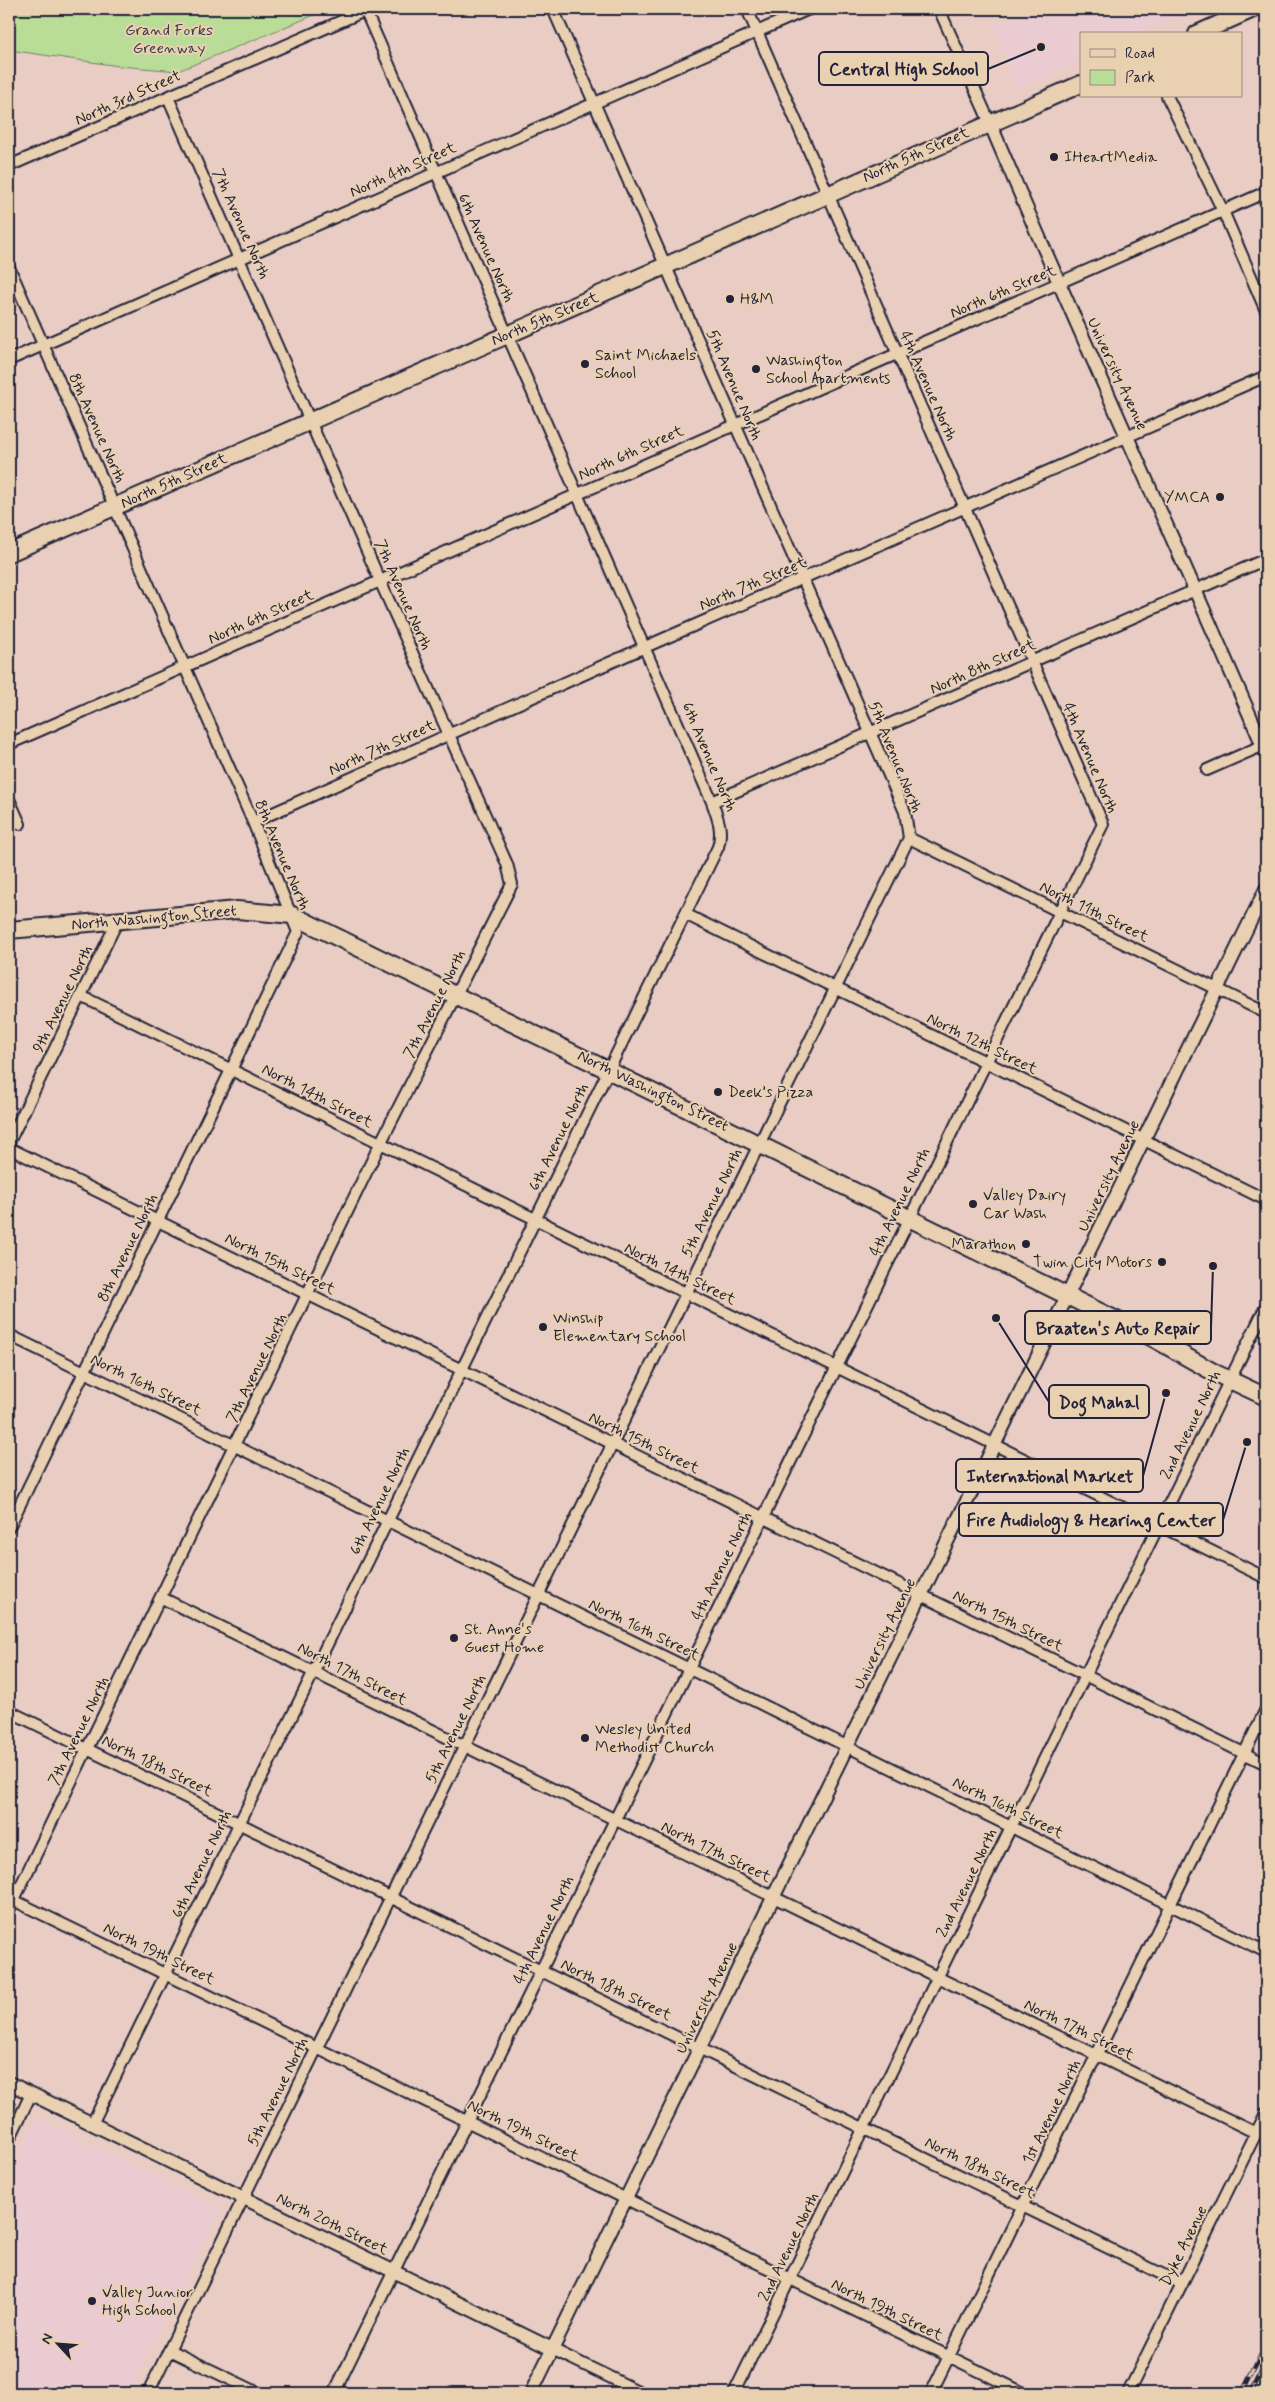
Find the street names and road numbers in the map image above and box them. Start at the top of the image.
street label: North 3rd Street [72,65,185,131]
street label: North 5th Street [859,122,973,188]
street label: North 4th Street [346,137,460,203]
street label: 7th Avenue North [207,165,275,283]
street label: 6th Avenue North [453,190,519,306]
street label: North 6th Street [947,260,1060,324]
street label: North 5th Street [488,287,602,351]
street label: University Avenue [1082,314,1152,434]
street label: 5th Avenue North [701,326,767,444]
street label: 4th Avenue North [894,328,962,444]
street label: 8th Avenue North [63,370,131,486]
street label: North 6th Street [575,420,688,486]
street label: North 5th Street [117,448,231,514]
street label: 7th Avenue North [369,536,437,654]
street label: North 7th Street [696,552,810,616]
street label: North 6th Street [205,584,318,650]
street label: North 8th Street [927,634,1040,700]
street label: 5th Avenue North [863,698,927,816]
street label: 6th Avenue North [676,699,742,815]
street label: 4th Avenue North [1057,699,1123,817]
street label: North 7th Street [325,715,439,781]
street label: 8th Avenue North [249,797,315,913]
street label: North 11th Street [1036,876,1153,948]
street label: North Washington Street [71,900,238,937]
street label: 9th Avenue North [28,942,98,1056]
street label: 7th Avenue North [399,946,471,1062]
street label: North 12th Street [923,1008,1041,1080]
street label: North Washington Street [573,1045,732,1138]
street label: North 14th Street [258,1059,377,1133]
street label: 6th Avenue North [524,1080,594,1194]
street label: University Avenue [1073,1117,1145,1235]
street label: 4th Avenue North [865,1144,935,1260]
street label: 5th Avenue North [677,1145,747,1261]
street label: 8th Avenue North [93,1190,163,1306]
street label: North 15th Street [221,1228,339,1300]
street label: North 14th Street [621,1238,740,1310]
street label: 7th Avenue North [222,1310,292,1426]
street label: North 16th Street [87,1349,206,1421]
street label: 2nd Avenue North [1156,1367,1226,1483]
street label: North 15th Street [585,1407,703,1479]
street label: 6th Avenue North [345,1444,415,1558]
street label: 4th Avenue North [687,1508,757,1624]
street label: University Avenue [849,1575,921,1693]
street label: North 15th Street [949,1585,1067,1657]
street label: North 16th Street [585,1594,704,1666]
street label: North 17th Street [294,1637,411,1711]
street label: 5th Avenue North [421,1671,491,1787]
street label: 7th Avenue North [44,1673,114,1789]
street label: North 18th Street [98,1730,216,1802]
street label: North 16th Street [949,1772,1068,1844]
street label: 6th Avenue North [167,1807,237,1921]
street label: North 17th Street [657,1816,775,1888]
street label: 2nd Avenue North [932,1825,1002,1941]
street label: 4th Avenue North [509,1872,579,1988]
street label: North 19th Street [100,1918,219,1990]
street label: University Avenue [671,1939,743,2057]
street label: North 18th Street [557,1954,675,2026]
street label: North 17th Street [1020,1994,1138,2066]
street label: 5th Avenue North [243,2034,313,2150]
street label: 1st Avenue North [1018,2056,1086,2168]
street label: North 19th Street [464,2095,583,2167]
street label: North 18th Street [921,2132,1039,2204]
street label: North 20th Street [273,2188,392,2260]
street label: 2nd Avenue North [754,2189,824,2305]
street label: Dyke Avenue [1155,2202,1213,2290]
street label: North 19th Street [828,2274,947,2346]

